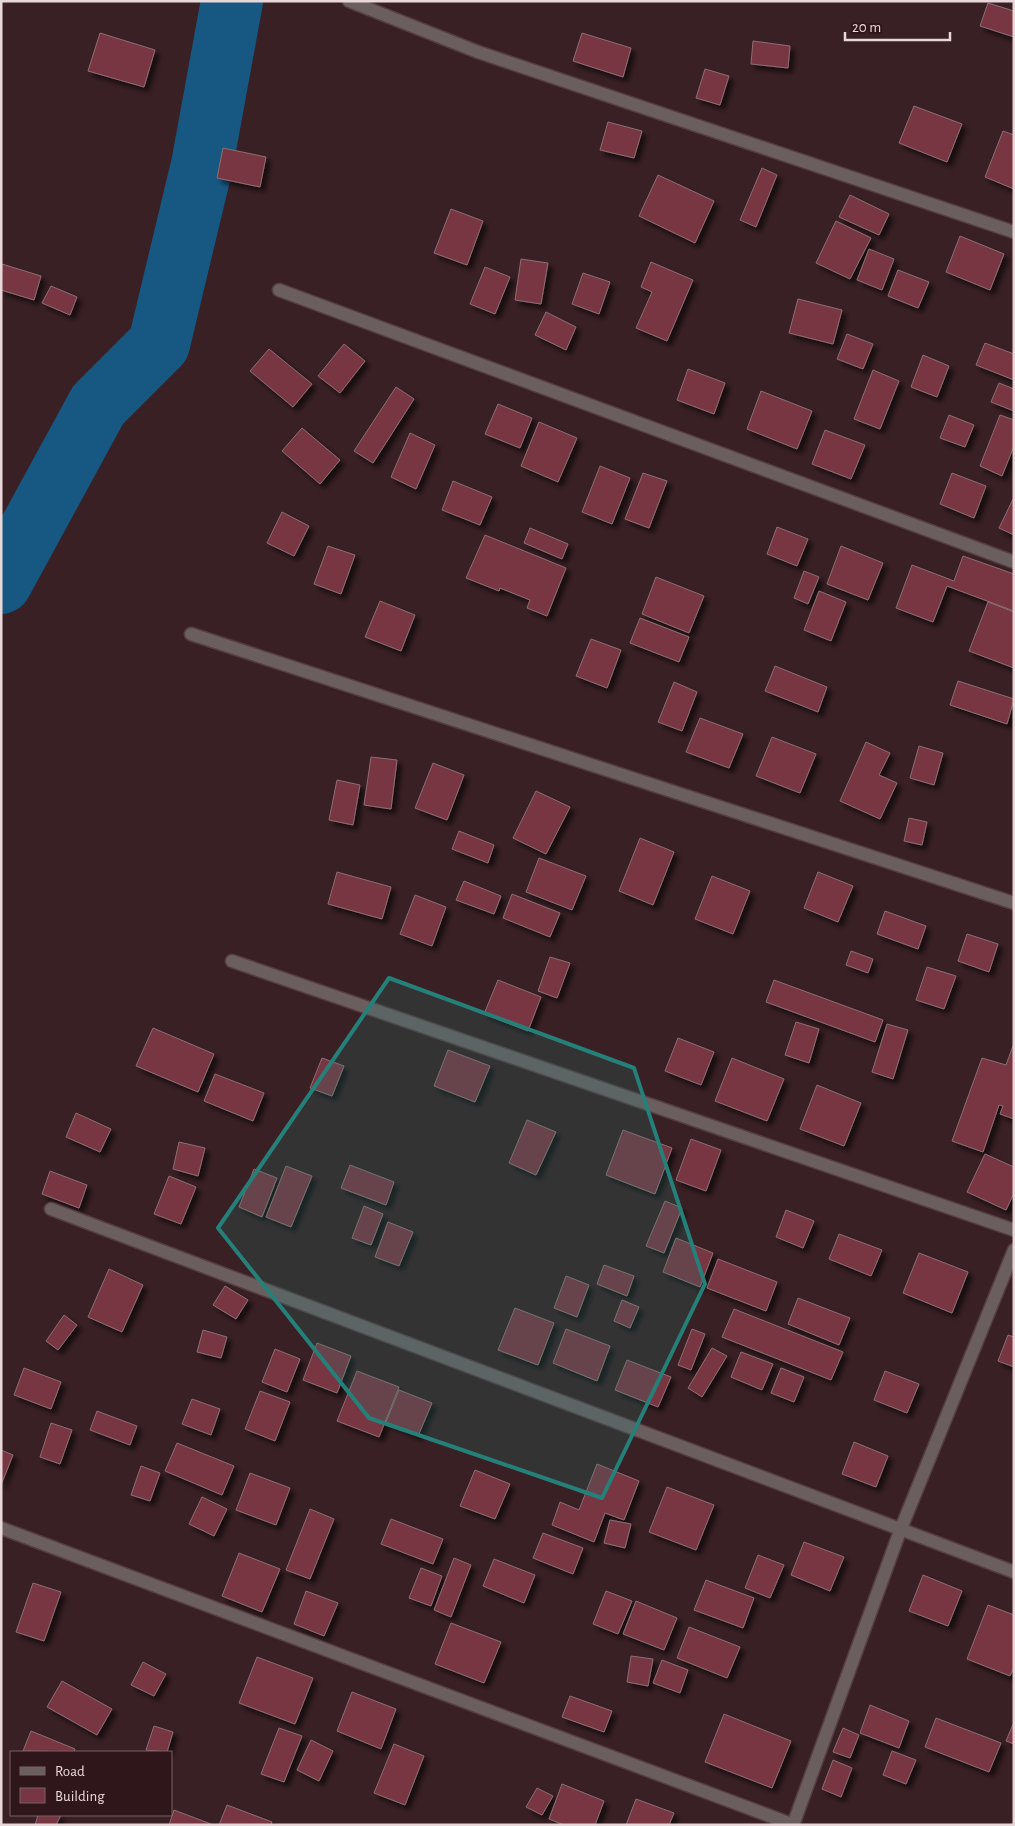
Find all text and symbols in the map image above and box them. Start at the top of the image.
scale bar [845,10,950,42]
text: 20 m [852,20,881,35]
legend [10,1751,172,1816]
text: Road [55,1764,85,1779]
text: Building [55,1789,105,1804]

